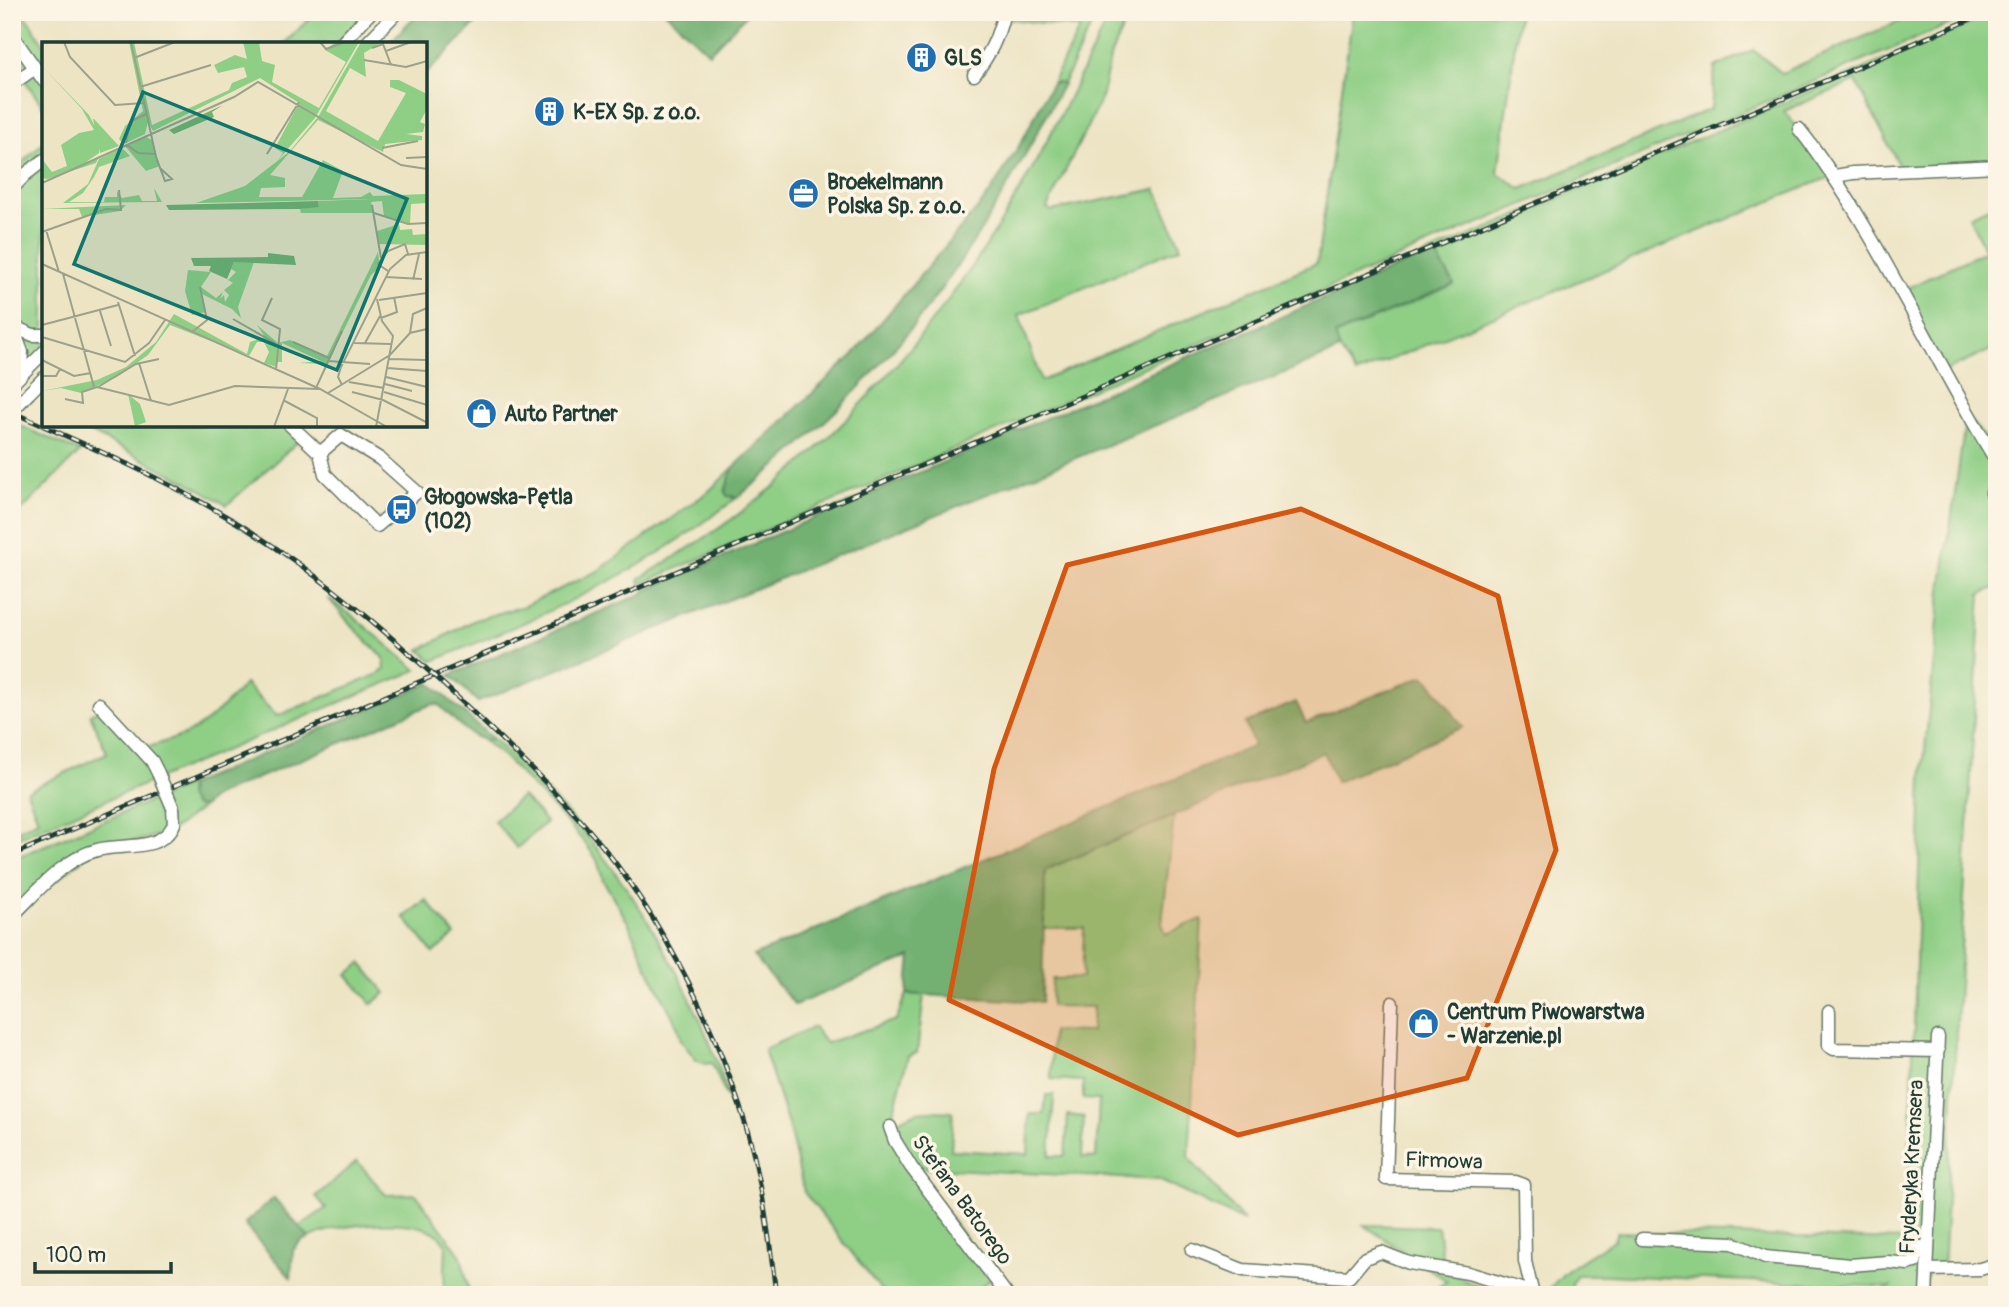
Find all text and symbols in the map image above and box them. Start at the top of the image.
building icon: GLS [904,41,938,75]
inset map [42,42,427,427]
place label: GLS [944,45,982,72]
building icon: K-EX Sp. z o.o. [533,95,567,129]
place label: K-EX Sp. z o.o. [573,99,701,126]
place label: Broekelmann Polska Sp. z o.o. [827,169,966,220]
office icon: Broekelmann Polska Sp. z o.o. [787,177,821,211]
shop icon: Auto Partner [464,397,498,431]
place label: Auto Partner [504,401,618,428]
place label: Głogowska-Pętla (102) [424,484,573,535]
bus stop icon: Głogowska-Pętla (102) [384,492,418,526]
place label: Centrum Piwowarstwa - Warzenie.pl [1447,999,1645,1050]
shop icon: Centrum Piwowarstwa - Warzenie.pl [1407,1007,1441,1041]
street label: Fryderyka Kremsera [1894,1079,1930,1255]
street label: Stefana Batorego [906,1130,1018,1270]
street label: Firmowa [1405,1146,1483,1176]
scale bar [35,1230,172,1274]
text: 100 m [46,1242,106,1269]

